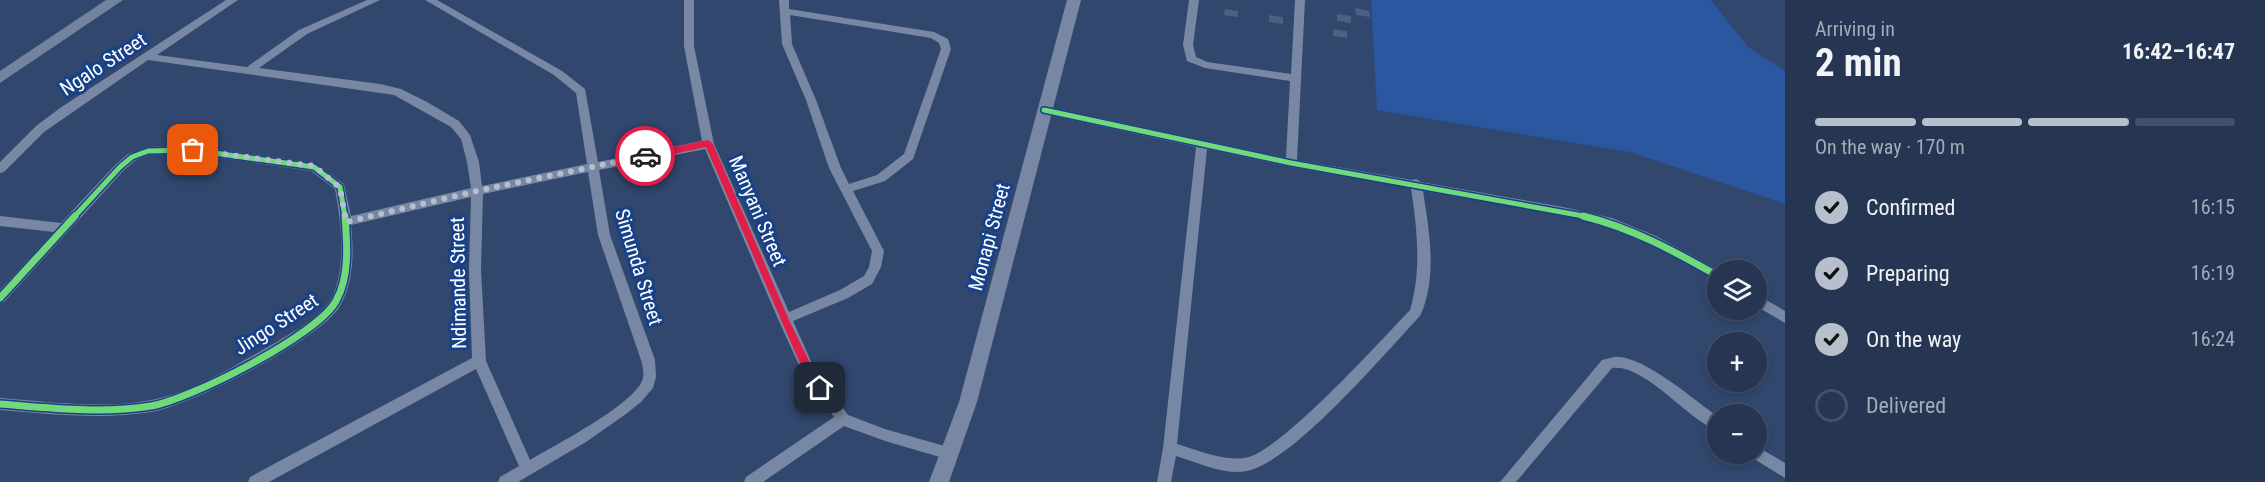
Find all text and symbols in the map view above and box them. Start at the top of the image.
text: Arriving in [1815,17,1895,41]
street label: Ngalo Street [55,27,151,101]
text: 16:42–16:47 [2122,39,2235,64]
text: 2 min [1815,40,1902,86]
pin [167,124,218,175]
courier [615,126,675,186]
icon: bag [176,133,209,166]
text: On the way · 170 m [1815,135,1965,159]
icon: car [629,140,662,173]
street label: Manyani Street [724,152,792,270]
street label: Monapi Street [963,181,1015,293]
icon: check [1815,191,1848,224]
text: Confirmed [1866,195,1955,220]
text: 16:15 [2191,195,2235,219]
street label: Simunda Street [610,206,668,328]
street label: Ndimande Street [445,217,471,349]
icon: check [1815,257,1848,290]
map controls [1707,260,1767,464]
button: layers [1707,260,1767,320]
text: Preparing [1866,261,1950,286]
text: 16:19 [2191,261,2235,285]
street label: Jingo Street [229,288,323,360]
icon: check [1815,323,1848,356]
text: On the way [1866,327,1961,352]
text: 16:24 [2191,327,2235,351]
button: + [1707,332,1767,392]
pin [794,362,845,413]
icon: home [803,371,836,404]
text: Delivered [1866,393,1946,418]
button: − [1707,404,1767,464]

